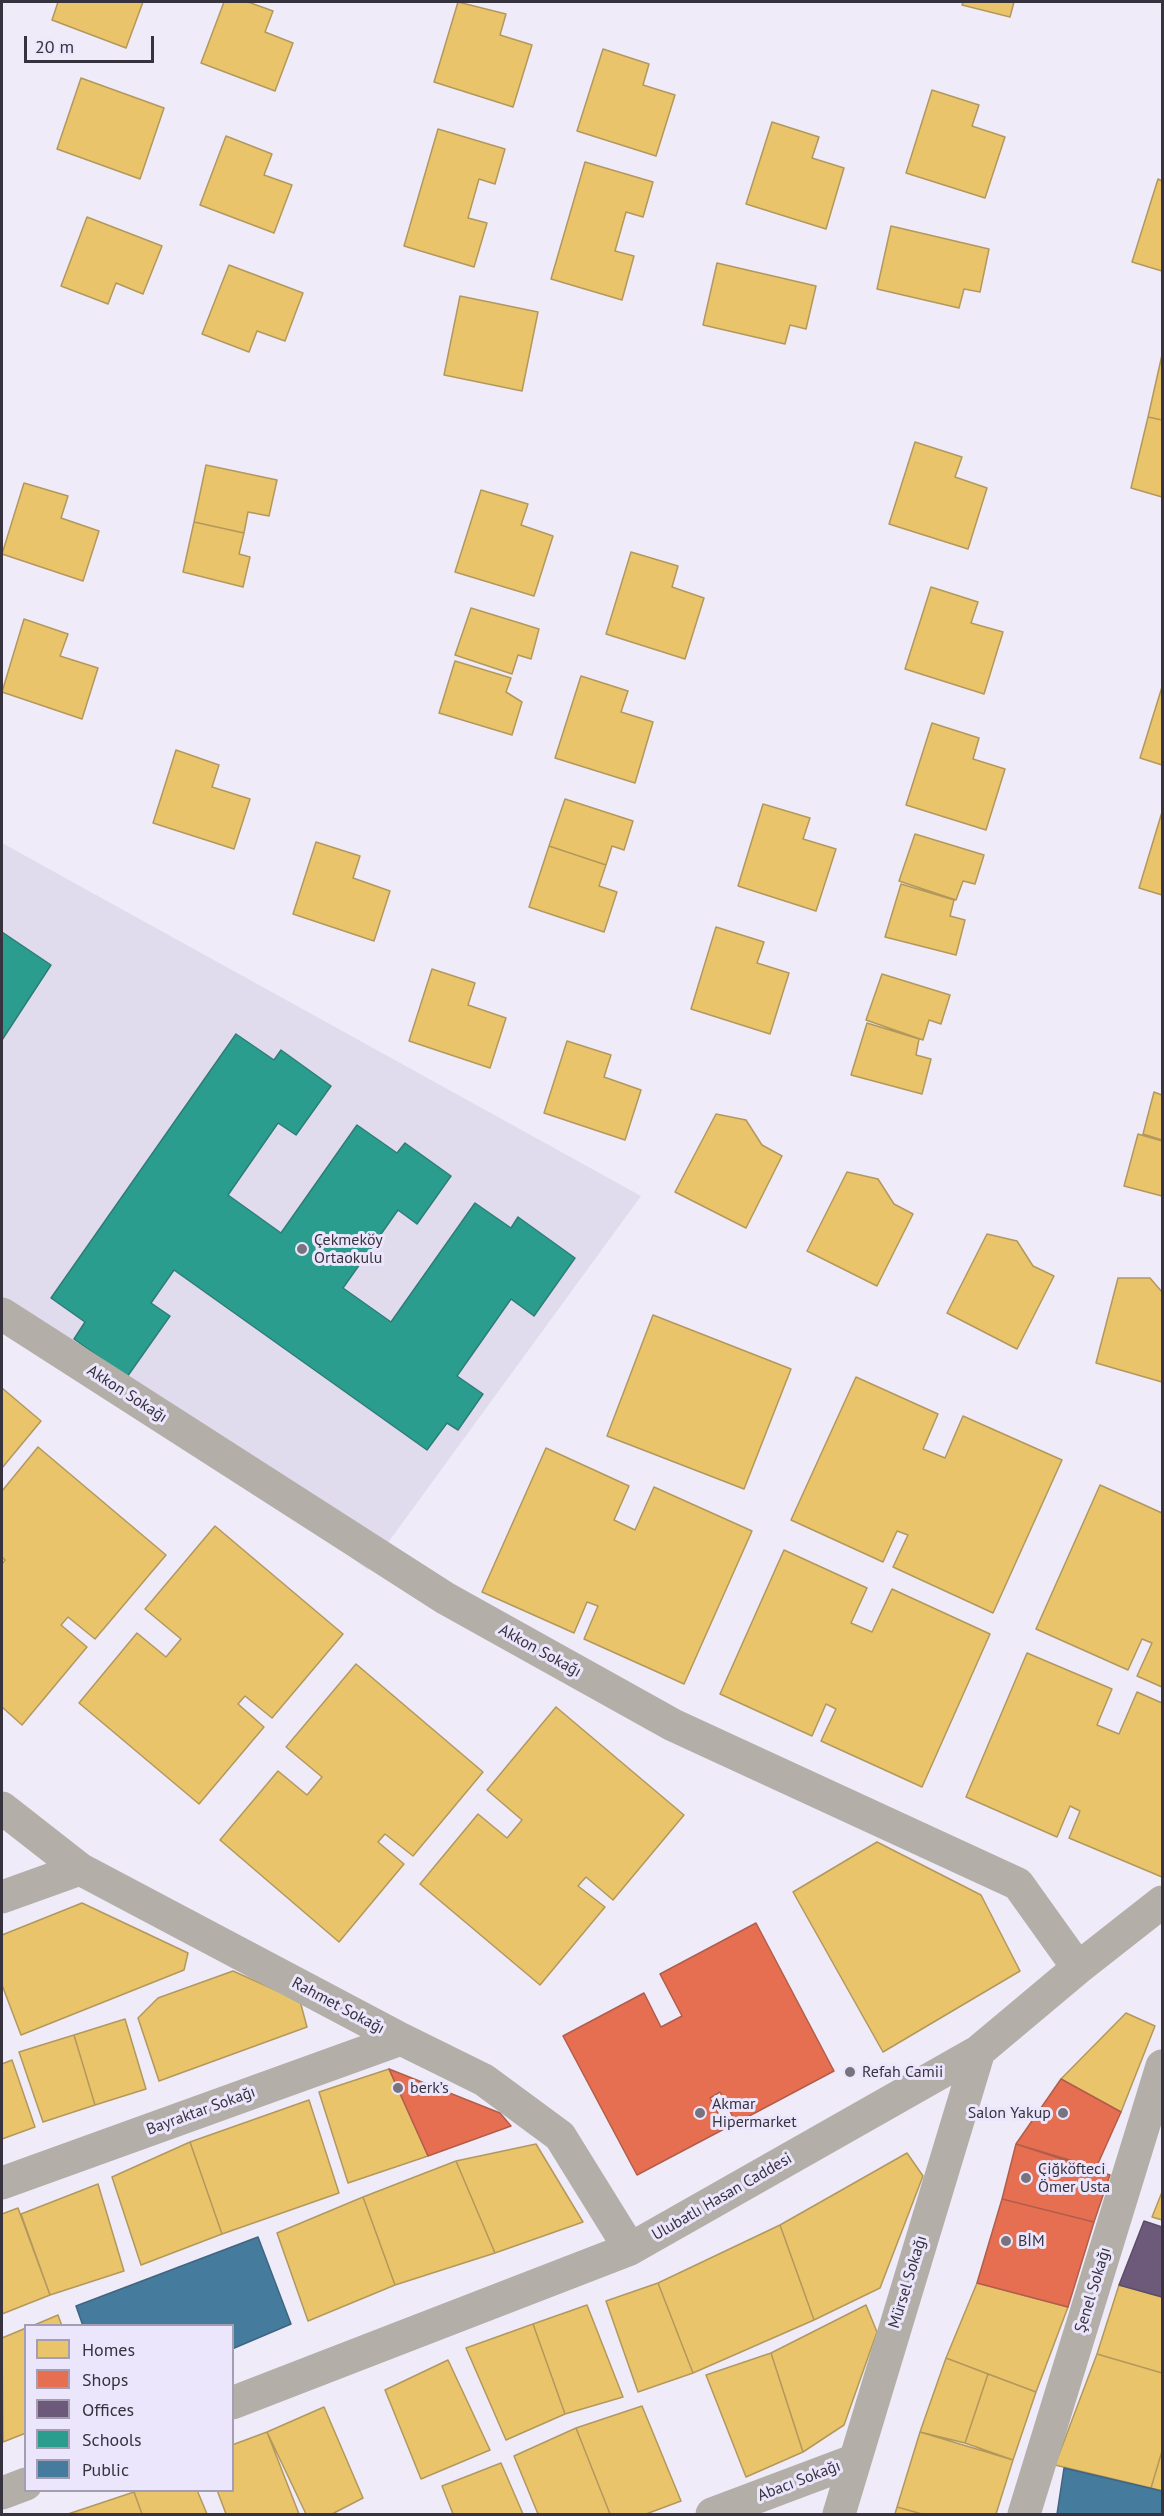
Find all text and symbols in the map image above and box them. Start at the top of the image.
scale bar [27,24,158,62]
text: 20 m [35,35,74,58]
place label: Çekmeköy Ortaokulu [314,1230,383,1268]
marker: Çekmeköy Ortaokulu [295,1242,309,1256]
street label: Akkon Sokağı [83,1361,171,1427]
street label: Akkon Sokağı [495,1620,585,1682]
street label: Rahmet Sokağı [288,1973,388,2039]
place label: Refah Camii [862,2062,943,2082]
marker: Refah Camii [843,2065,857,2079]
place label: berk’s [410,2078,449,2098]
marker: berk’s [391,2081,405,2095]
street label: Bayraktar Sokağı [144,2082,258,2140]
place label: Akmar Hipermarket [712,2094,797,2132]
place label: Salon Yakup [968,2103,1051,2123]
marker: Akmar Hipermarket [693,2106,707,2120]
marker: Salon Yakup [1056,2106,1070,2120]
street label: Ulubatlı Hasan Caddesi [649,2149,795,2245]
place label: Çiğköfteci Ömer Usta [1038,2159,1110,2197]
marker: Çiğköfteci Ömer Usta [1019,2171,1033,2185]
place label: BİM [1018,2231,1045,2251]
street label: Mürsel Sokağı [885,2233,931,2331]
marker: BİM [999,2234,1013,2248]
street label: Şenel Sokağı [1071,2245,1115,2335]
legend [24,2324,234,2492]
text: Homes [82,2338,135,2361]
text: Shops [82,2368,128,2391]
text: Offices [82,2398,134,2421]
text: Schools [82,2428,142,2451]
street label: Abacı Sokağı [755,2456,843,2506]
text: Public [82,2458,129,2481]

